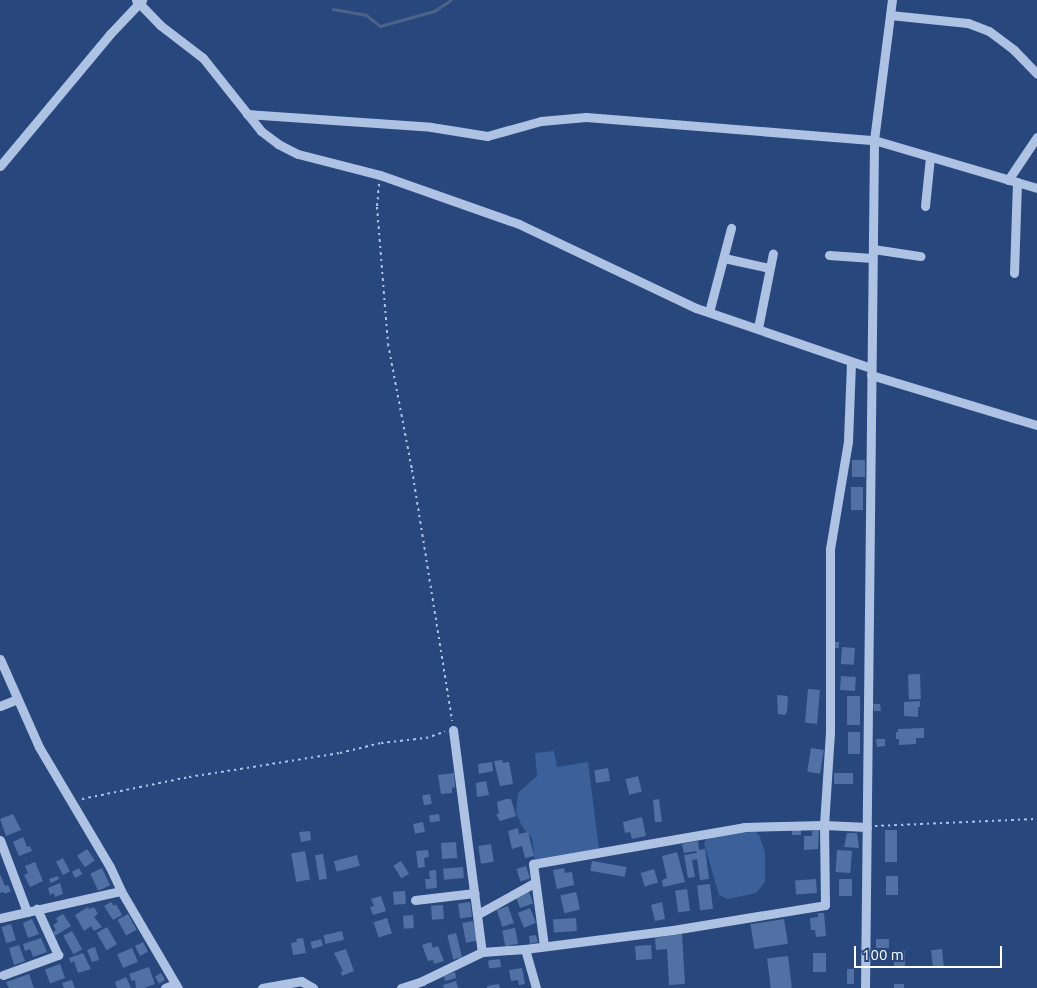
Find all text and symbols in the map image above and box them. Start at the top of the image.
scale bar [857,936,1004,968]
text: 100 m [862,946,904,963]

